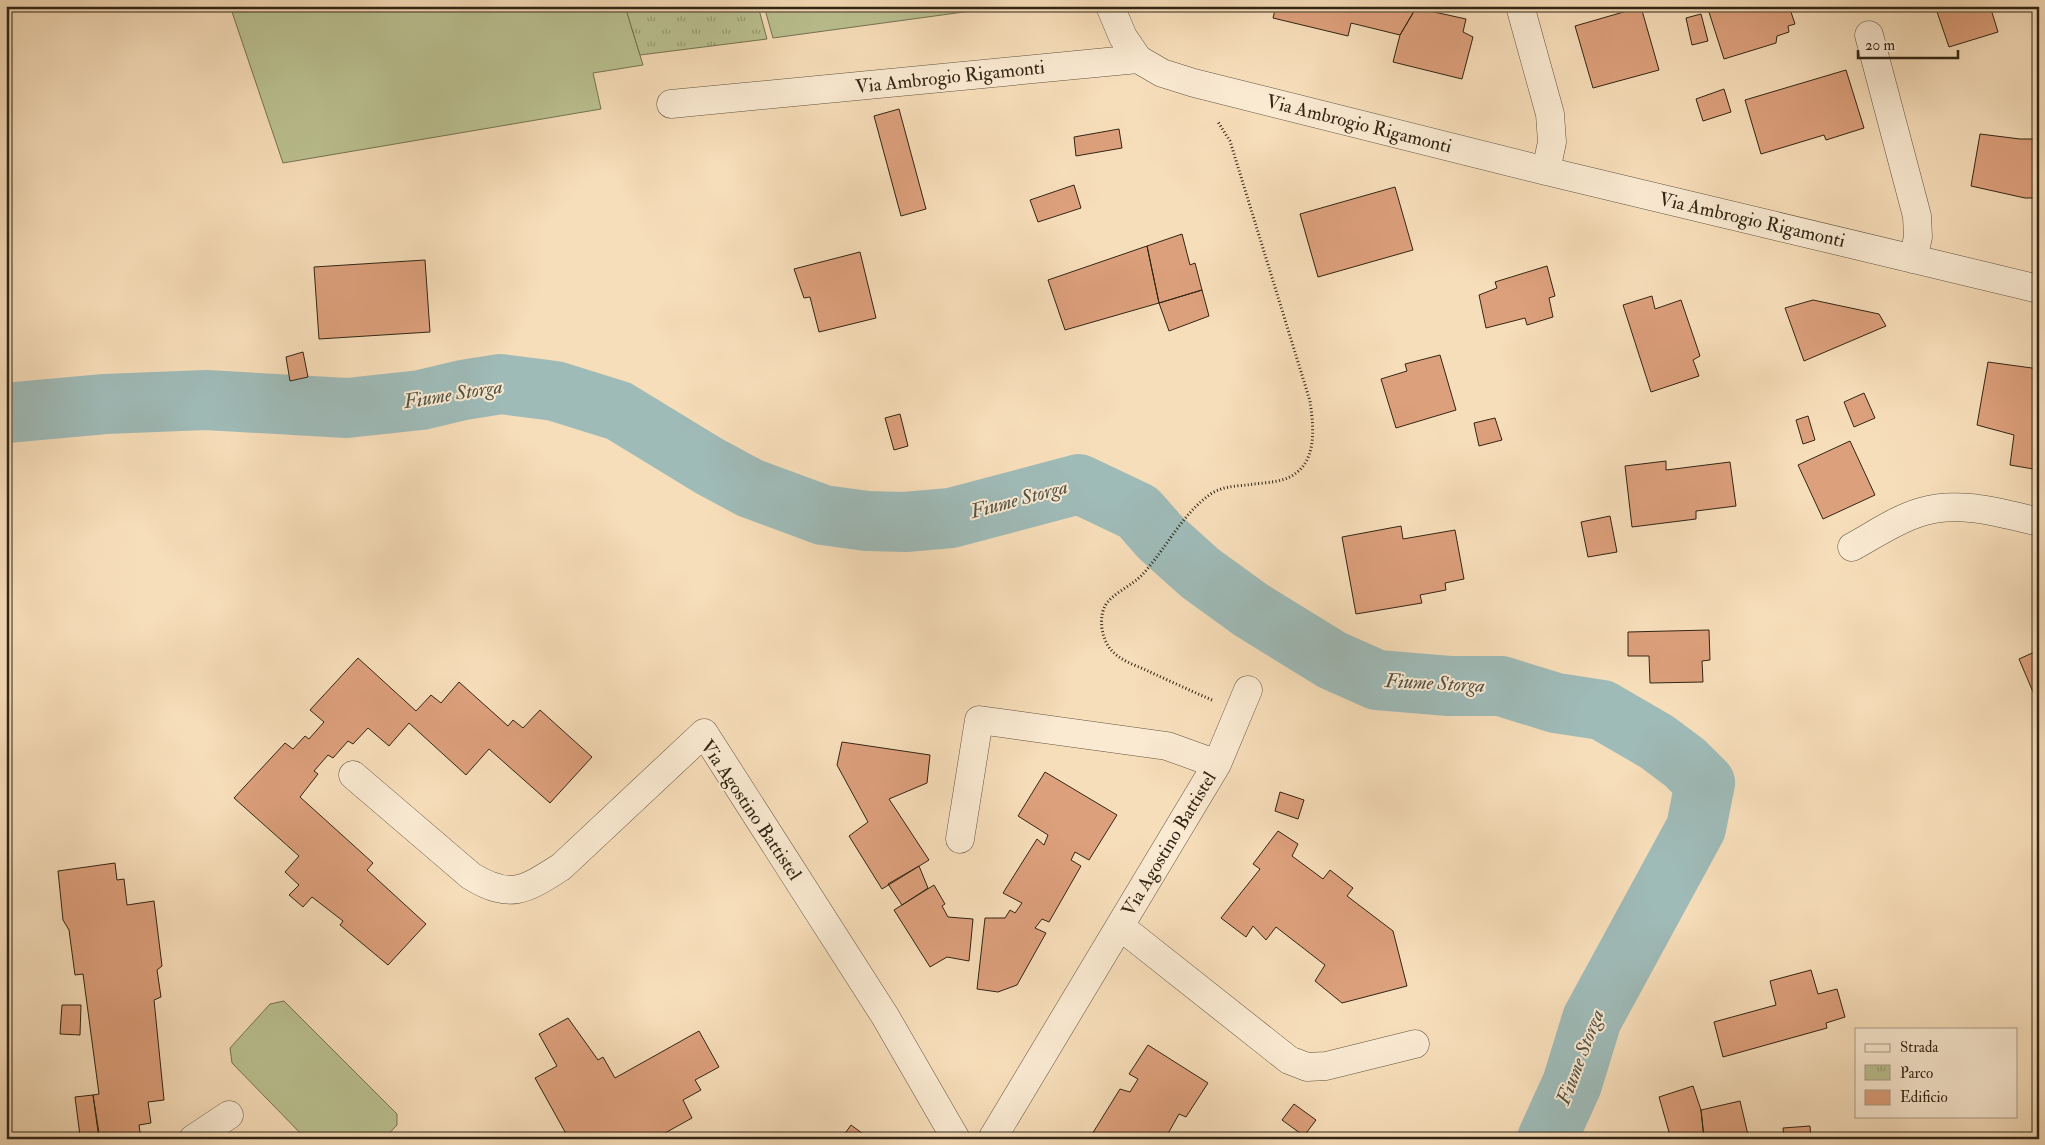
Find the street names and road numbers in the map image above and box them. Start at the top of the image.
street label: Via Ambrogio Rigamonti [854,55,1046,99]
street label: Via Ambrogio Rigamonti [1264,89,1454,159]
street label: Via Ambrogio Rigamonti [1657,187,1847,253]
street label: Via Agostino Battistel [695,735,807,885]
street label: Via Agostino Battistel [1116,767,1222,921]

